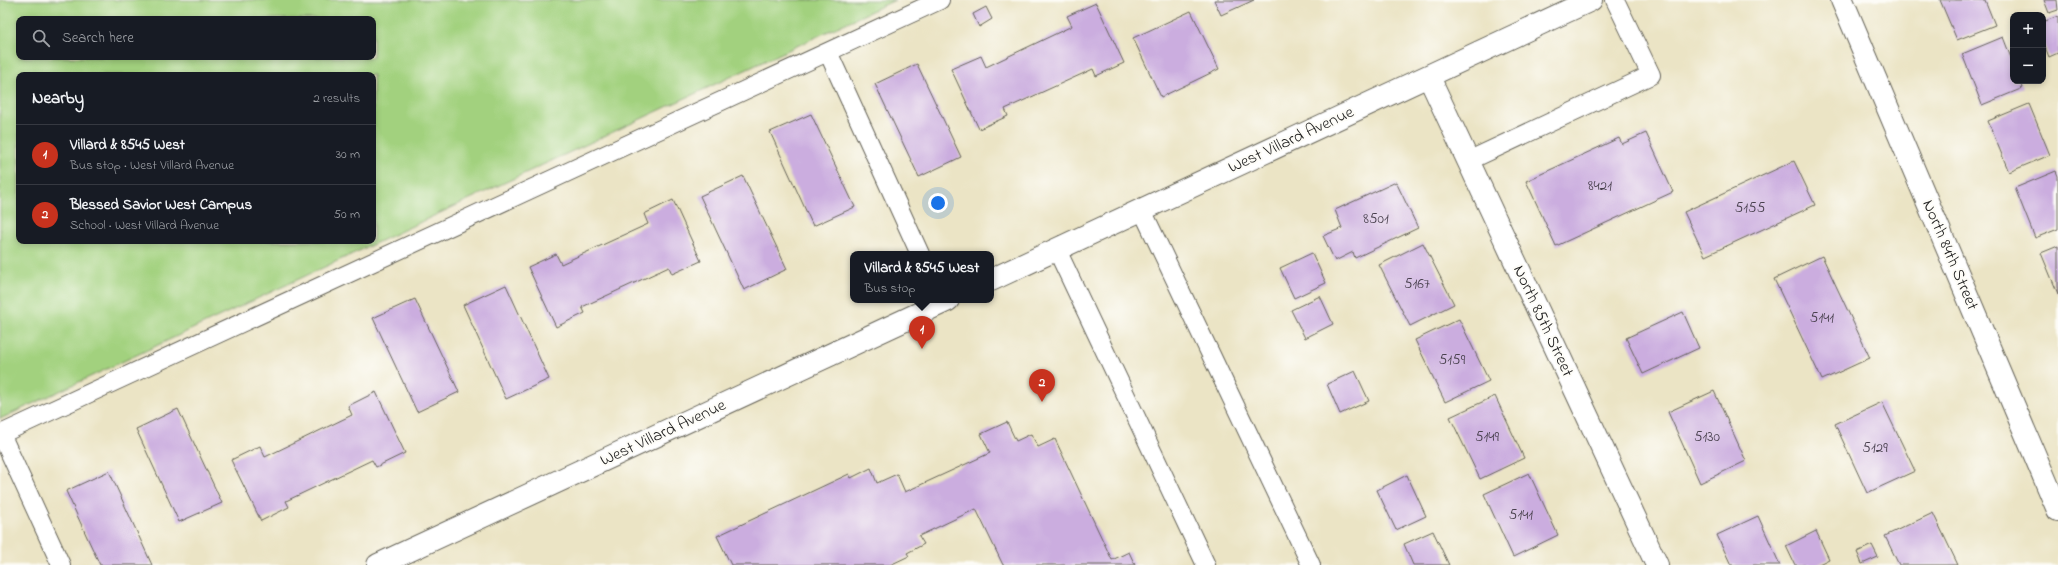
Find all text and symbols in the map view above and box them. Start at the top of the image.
map controls [2010,12,2046,84]
button: + [2010,12,2046,48]
search box [16,16,376,60]
icon: search [30,27,52,49]
text: Search here [62,27,134,49]
button: − [2010,48,2046,84]
text: Nearby [32,86,84,111]
text: 2 results [313,89,360,108]
street label: West Villard Avenue [1224,100,1358,180]
text: Villard & 8545 West [70,134,185,156]
text: 1 [43,145,47,164]
text: 30 m [336,145,360,164]
text: Bus stop · West Villard Avenue [70,156,234,175]
house number: 8421 [1588,175,1612,197]
your location [928,193,948,213]
text: Blessed Savior West Campus [70,194,252,216]
street label: North 84th Street [1915,196,1985,314]
house number: 5155 [1735,197,1766,219]
text: 2 [42,205,48,224]
text: 50 m [334,205,360,224]
house number: 8501 [1363,208,1389,230]
text: School · West Villard Avenue [70,216,219,235]
popup [850,251,994,303]
text: Villard & 8545 West [865,257,979,279]
street label: North 85th Street [1506,261,1580,381]
house number: 5167 [1404,273,1430,295]
text: Bus stop [865,279,915,298]
house number: 5141 [1810,307,1834,329]
pin: 1 [909,316,935,349]
house number: 5159 [1439,349,1466,371]
pin: 2 [1029,369,1055,402]
street label: West Villard Avenue [596,393,730,473]
house number: 5149 [1475,426,1500,448]
house number: 5130 [1694,426,1721,448]
house number: 5129 [1862,437,1888,459]
house number: 5141 [1509,504,1533,526]

